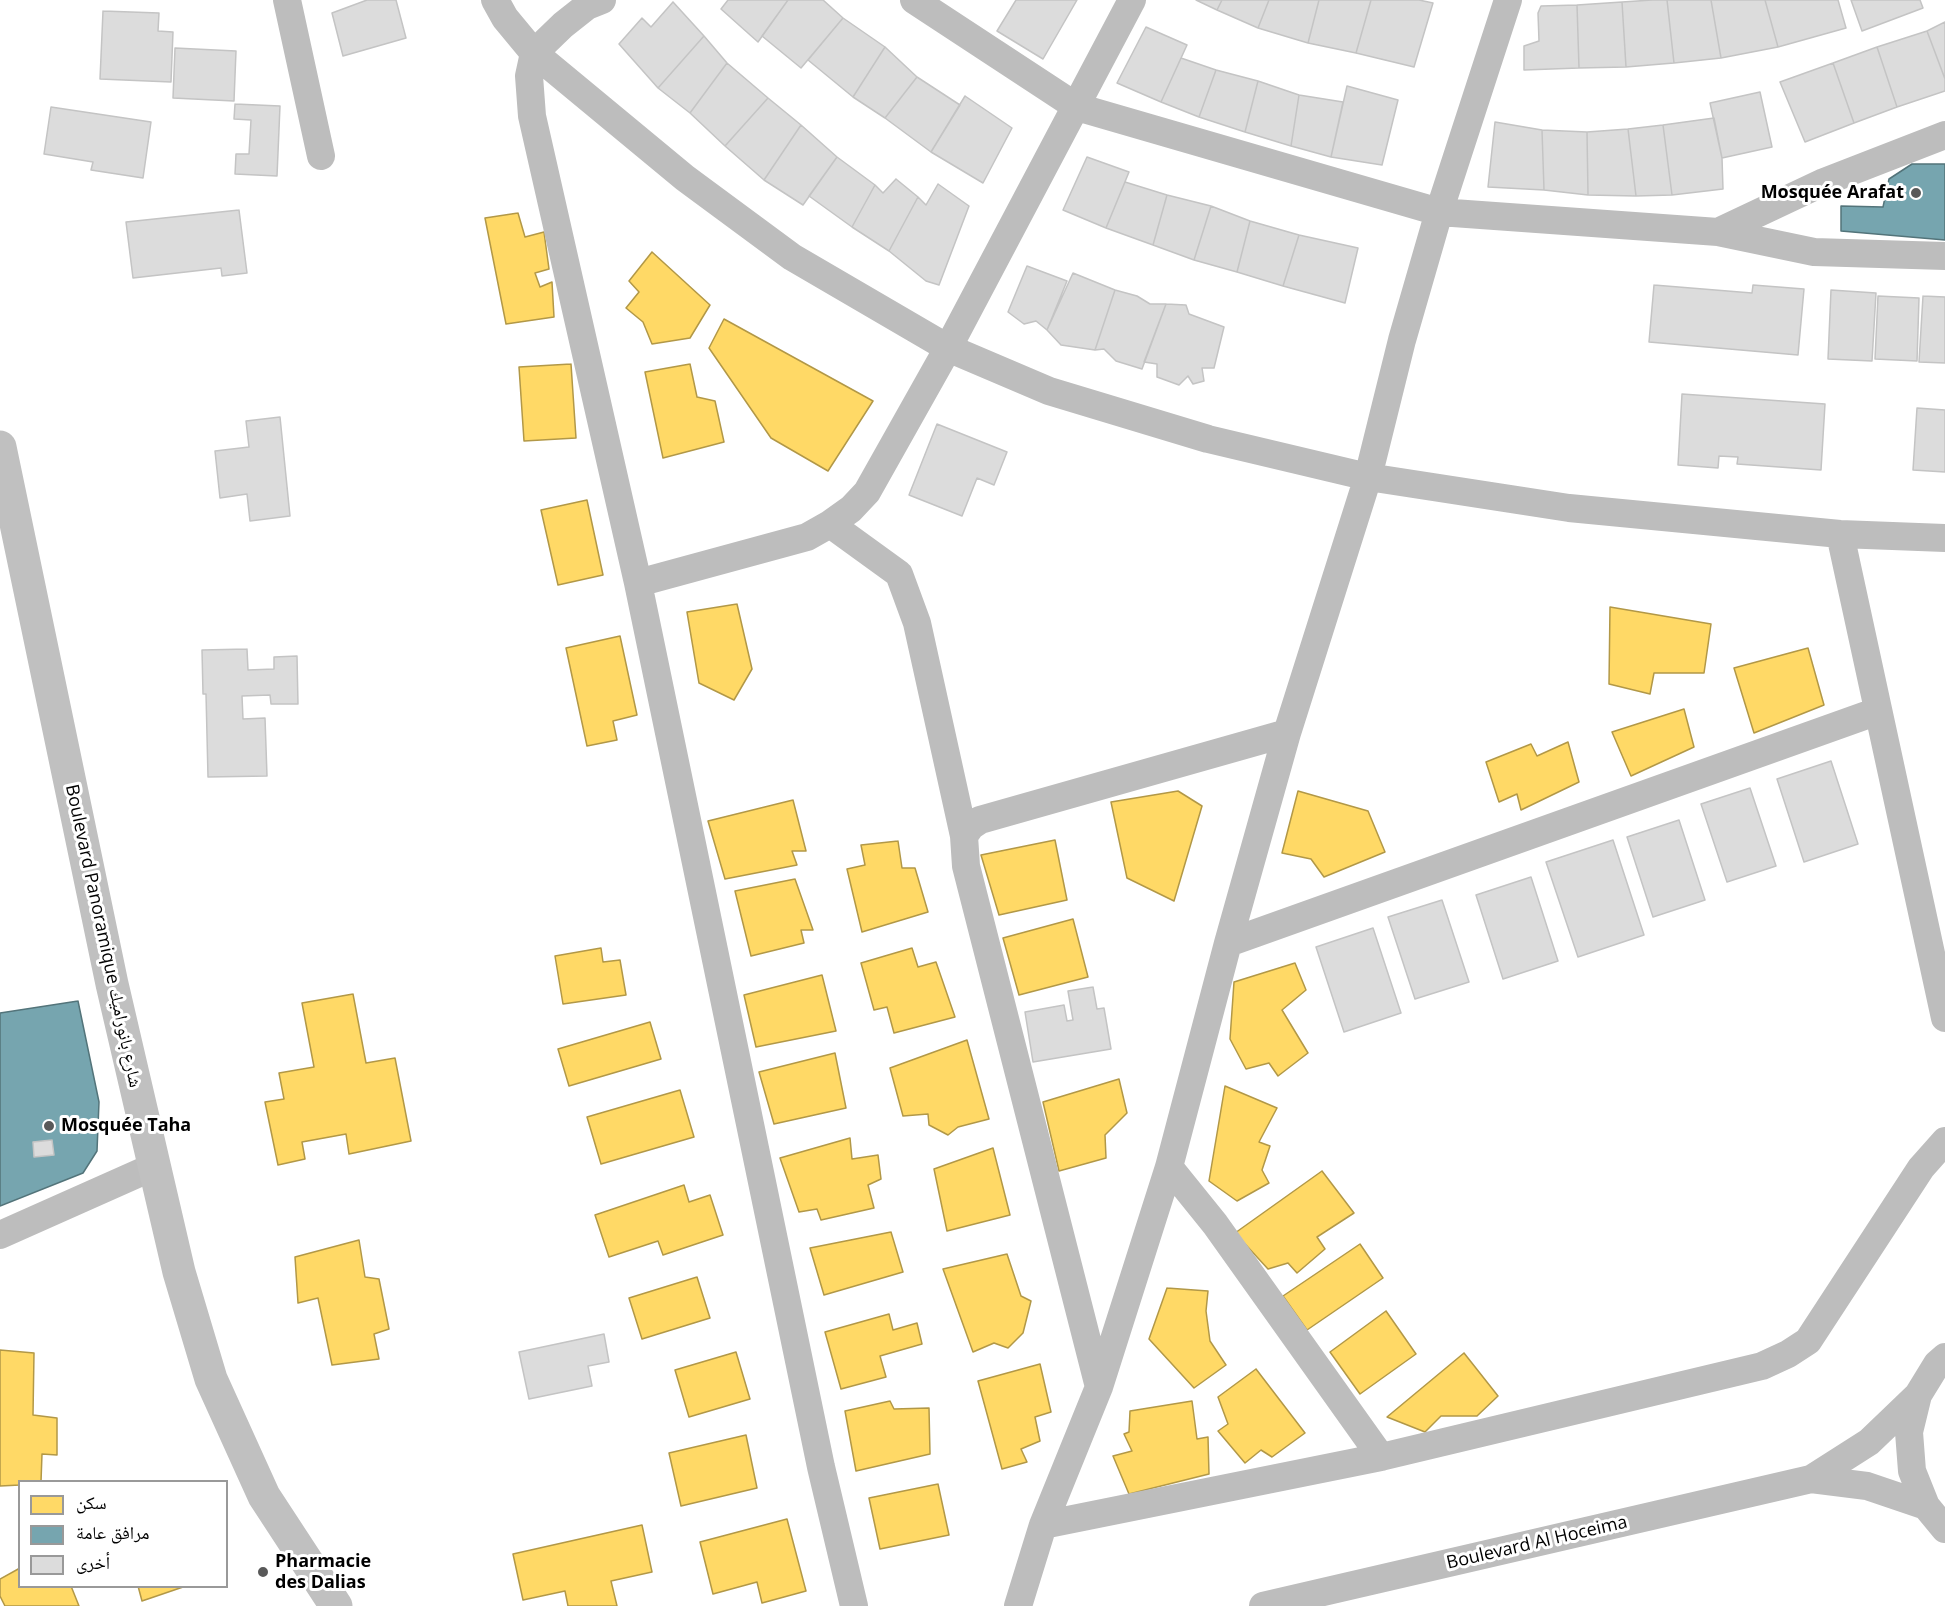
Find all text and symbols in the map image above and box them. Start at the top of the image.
place label: Mosquée Arafat [1761,182,1904,204]
marker: Mosquée Arafat [1909,186,1923,200]
street label: Boulevard Panoramique شارع بانوراميك [60,783,146,1089]
place label: Mosquée Taha [61,1115,191,1137]
marker: Mosquée Taha [42,1119,56,1133]
legend [18,1480,228,1588]
text: سكن [76,1490,107,1514]
street label: Boulevard Al Hoceima [1445,1512,1629,1574]
text: مرافق عامة [76,1520,150,1544]
text: أخرى [76,1550,110,1574]
place label: Pharmacie des Dalias [275,1551,371,1594]
marker: Pharmacie des Dalias [256,1565,270,1579]

